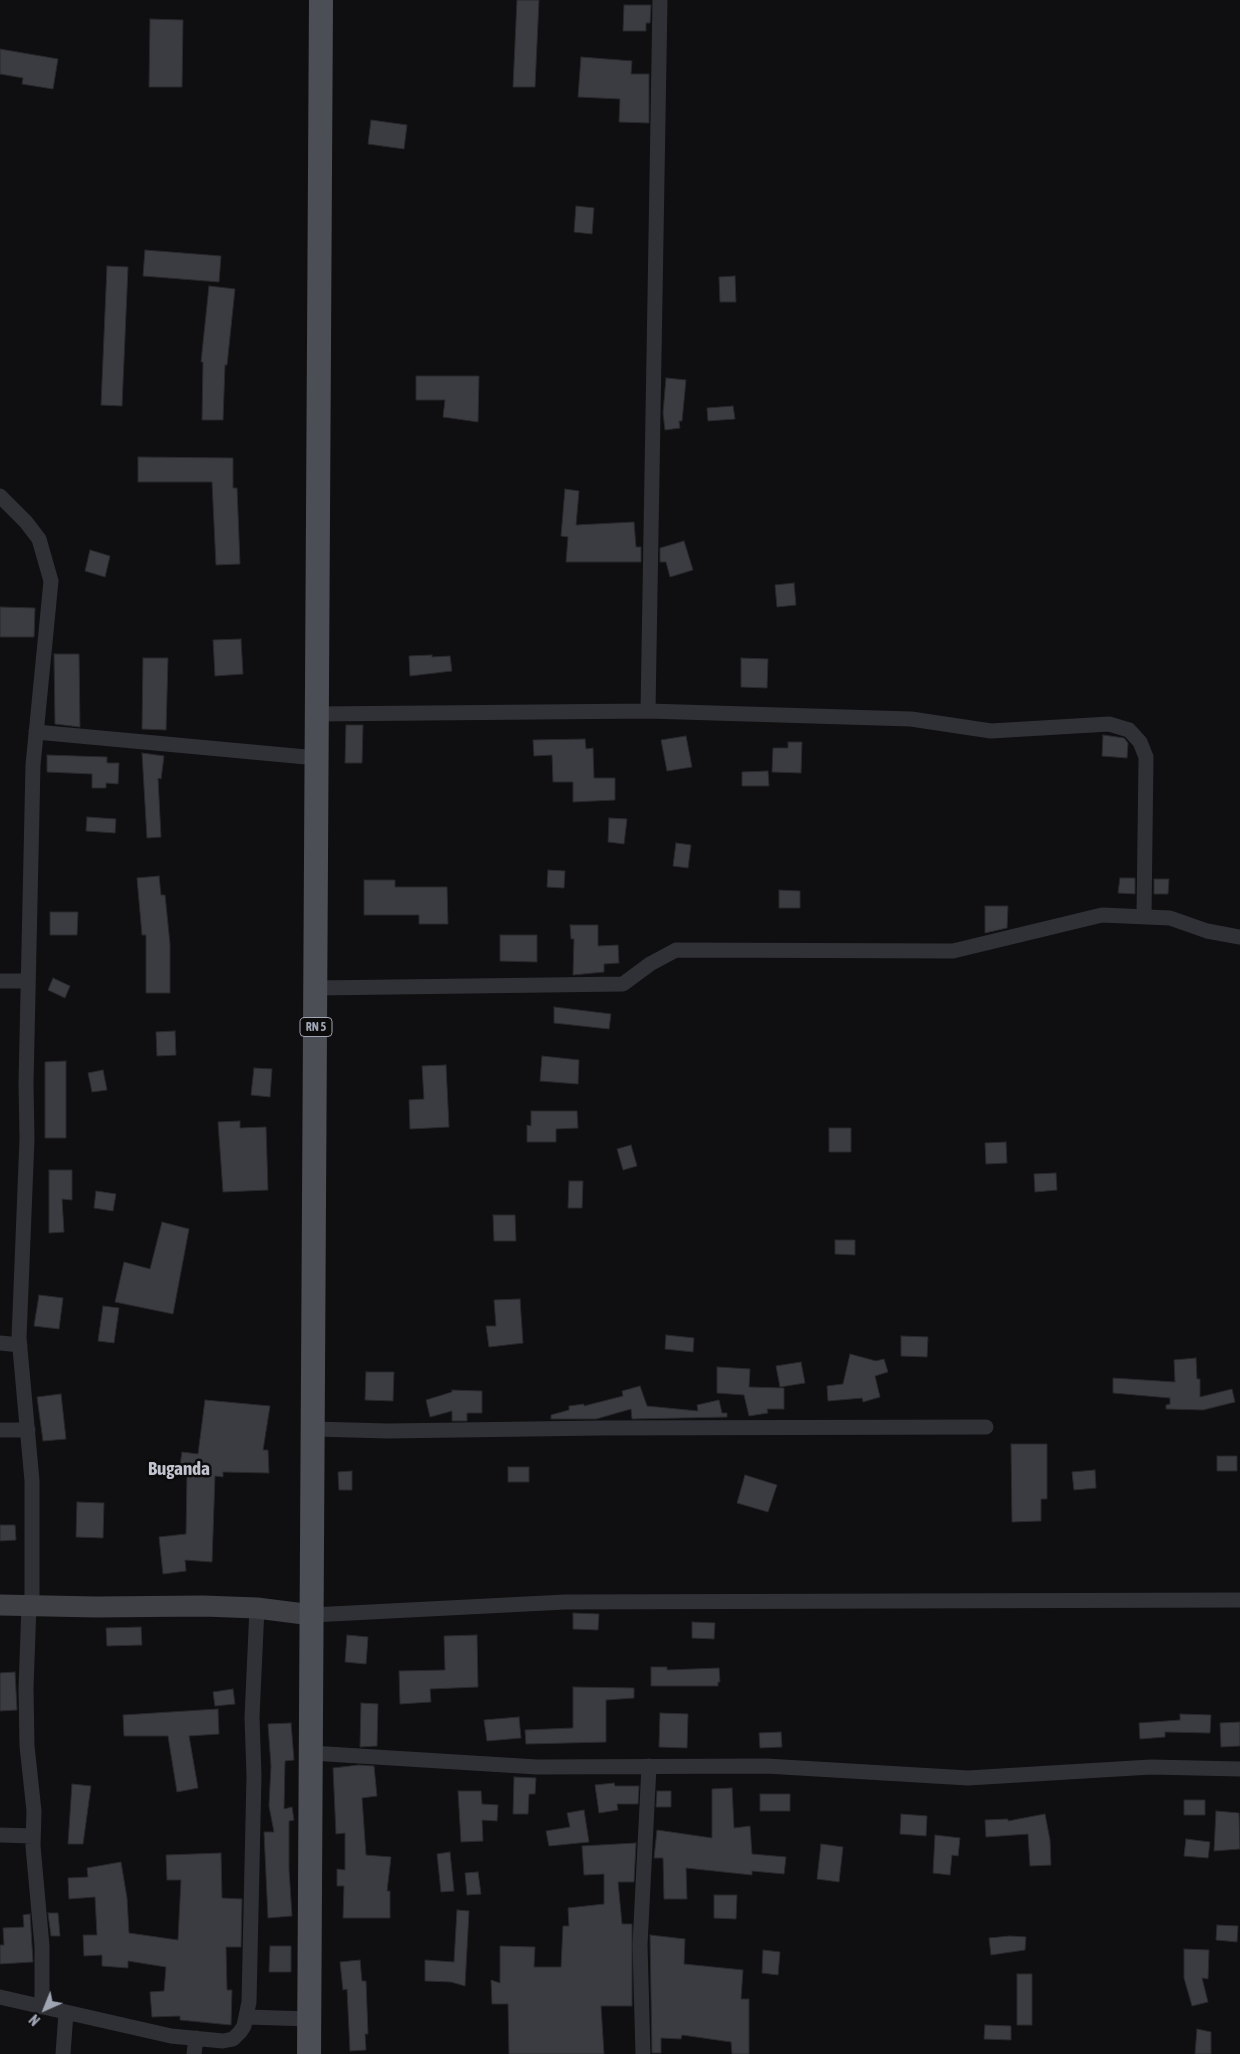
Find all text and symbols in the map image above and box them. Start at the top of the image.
road number: RN 5 [300,1018,332,1036]
district label: Buganda [148,1458,210,1480]
north arrow [20,1984,70,2034]
text: N [26,2011,43,2028]

